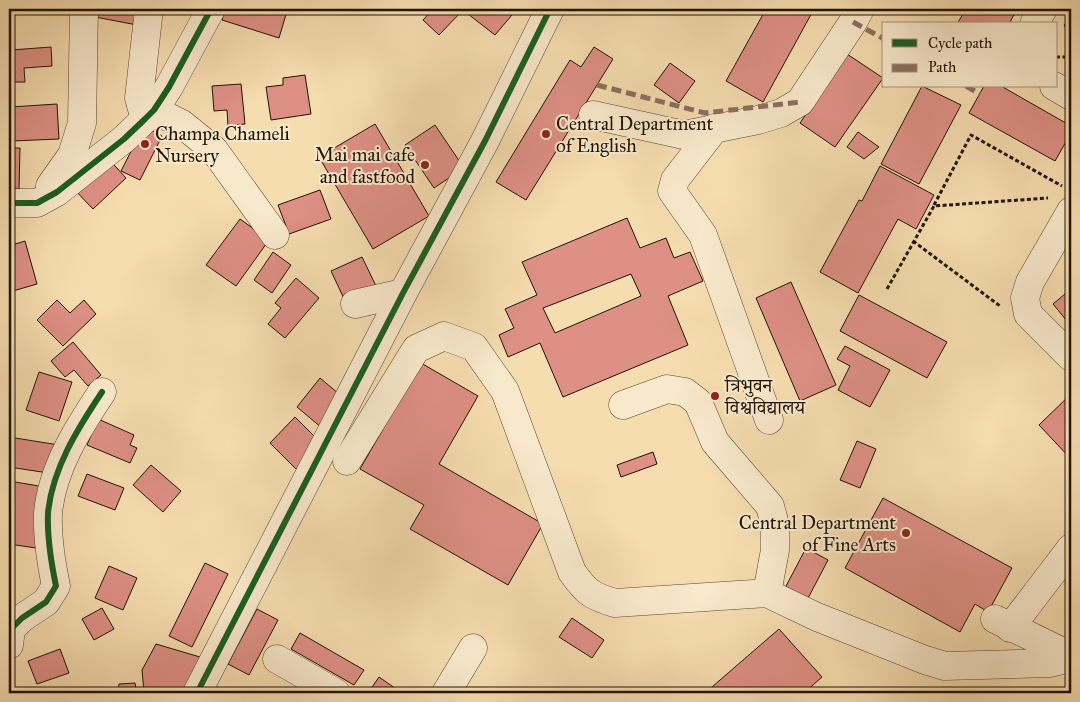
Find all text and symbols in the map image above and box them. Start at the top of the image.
legend [882,22,1058,88]
text: Cycle path [928,34,993,52]
text: Path [928,58,957,76]
place label: Central Department of English [556,112,713,158]
place label: Champa Chameli Nursery [155,122,290,167]
marker: Central Department of English [540,128,552,140]
marker: Champa Chameli Nursery [139,138,151,150]
place label: Mai mai cafe and fastfood [315,143,415,188]
marker: Mai mai cafe and fastfood [419,159,431,171]
place label: त्रिभुवन विश्वविद्यालय [724,374,806,419]
marker: त्रिभुवन विश्वविद्यालय [709,390,721,402]
place label: Central Department of Fine Arts [739,511,896,556]
marker: Central Department of Fine Arts [900,527,912,539]

